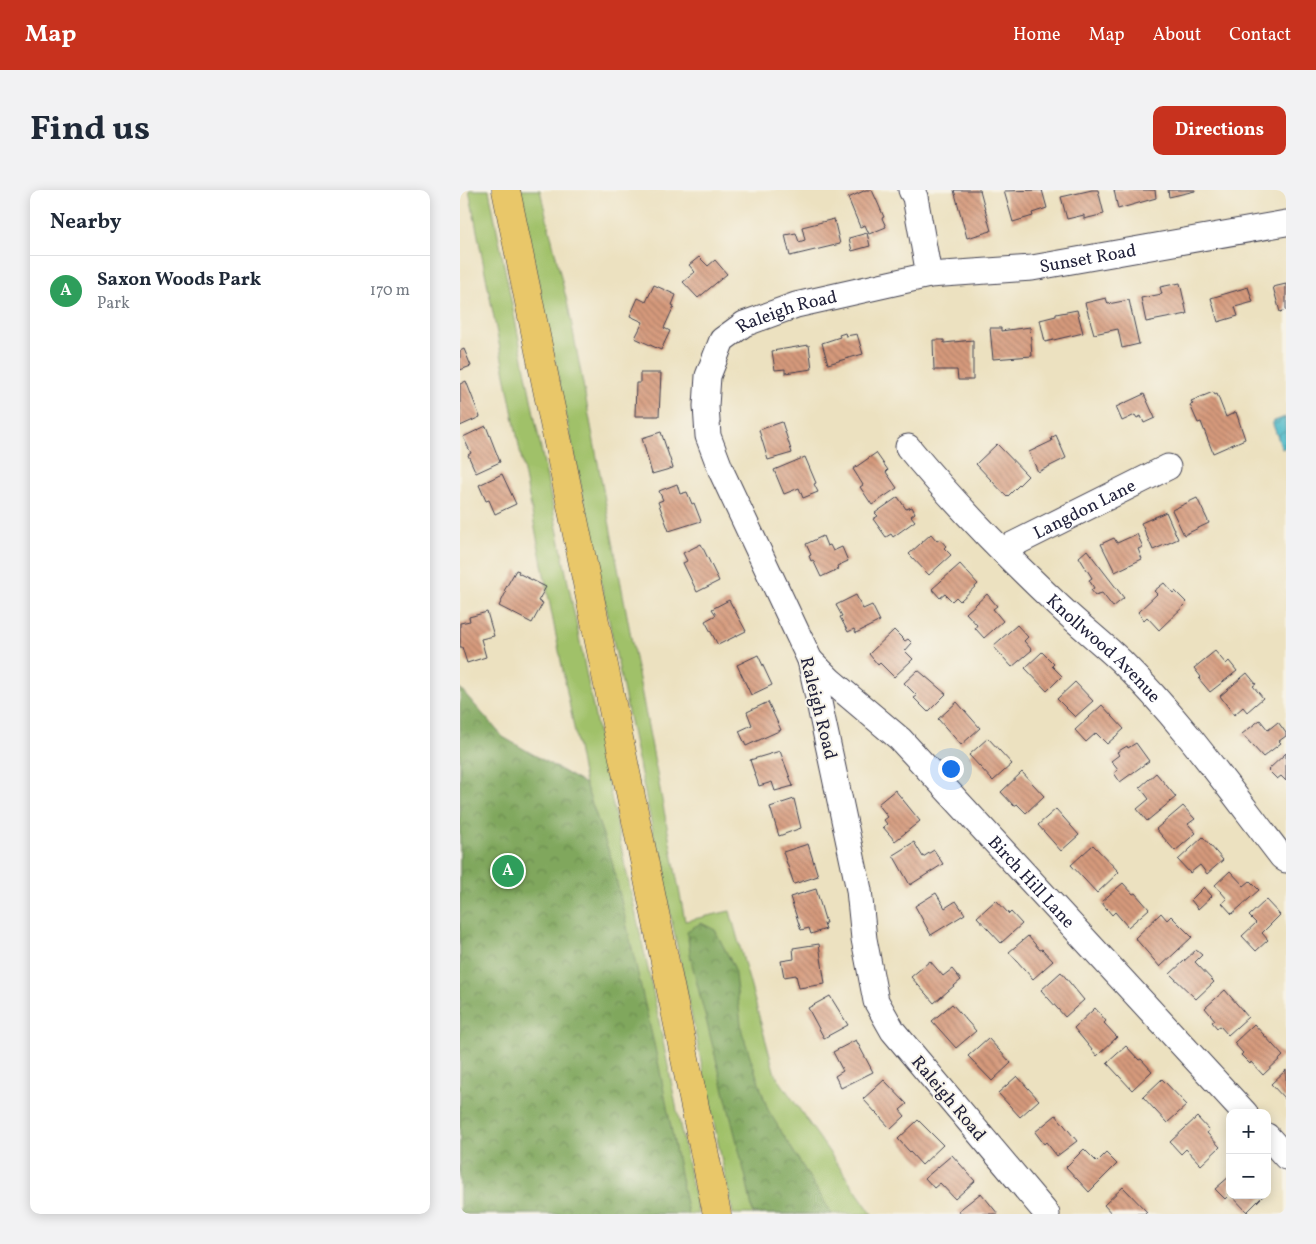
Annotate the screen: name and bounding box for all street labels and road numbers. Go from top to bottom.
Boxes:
street label: Sunset Road [1038,239,1138,280]
street label: Raleigh Road [731,285,840,340]
street label: Langdon Lane [1030,474,1140,546]
street label: Knollwood Avenue [1040,589,1166,709]
street label: Raleigh Road [793,655,842,762]
street label: Birch Hill Lane [981,831,1080,935]
street label: Raleigh Road [905,1051,991,1147]

